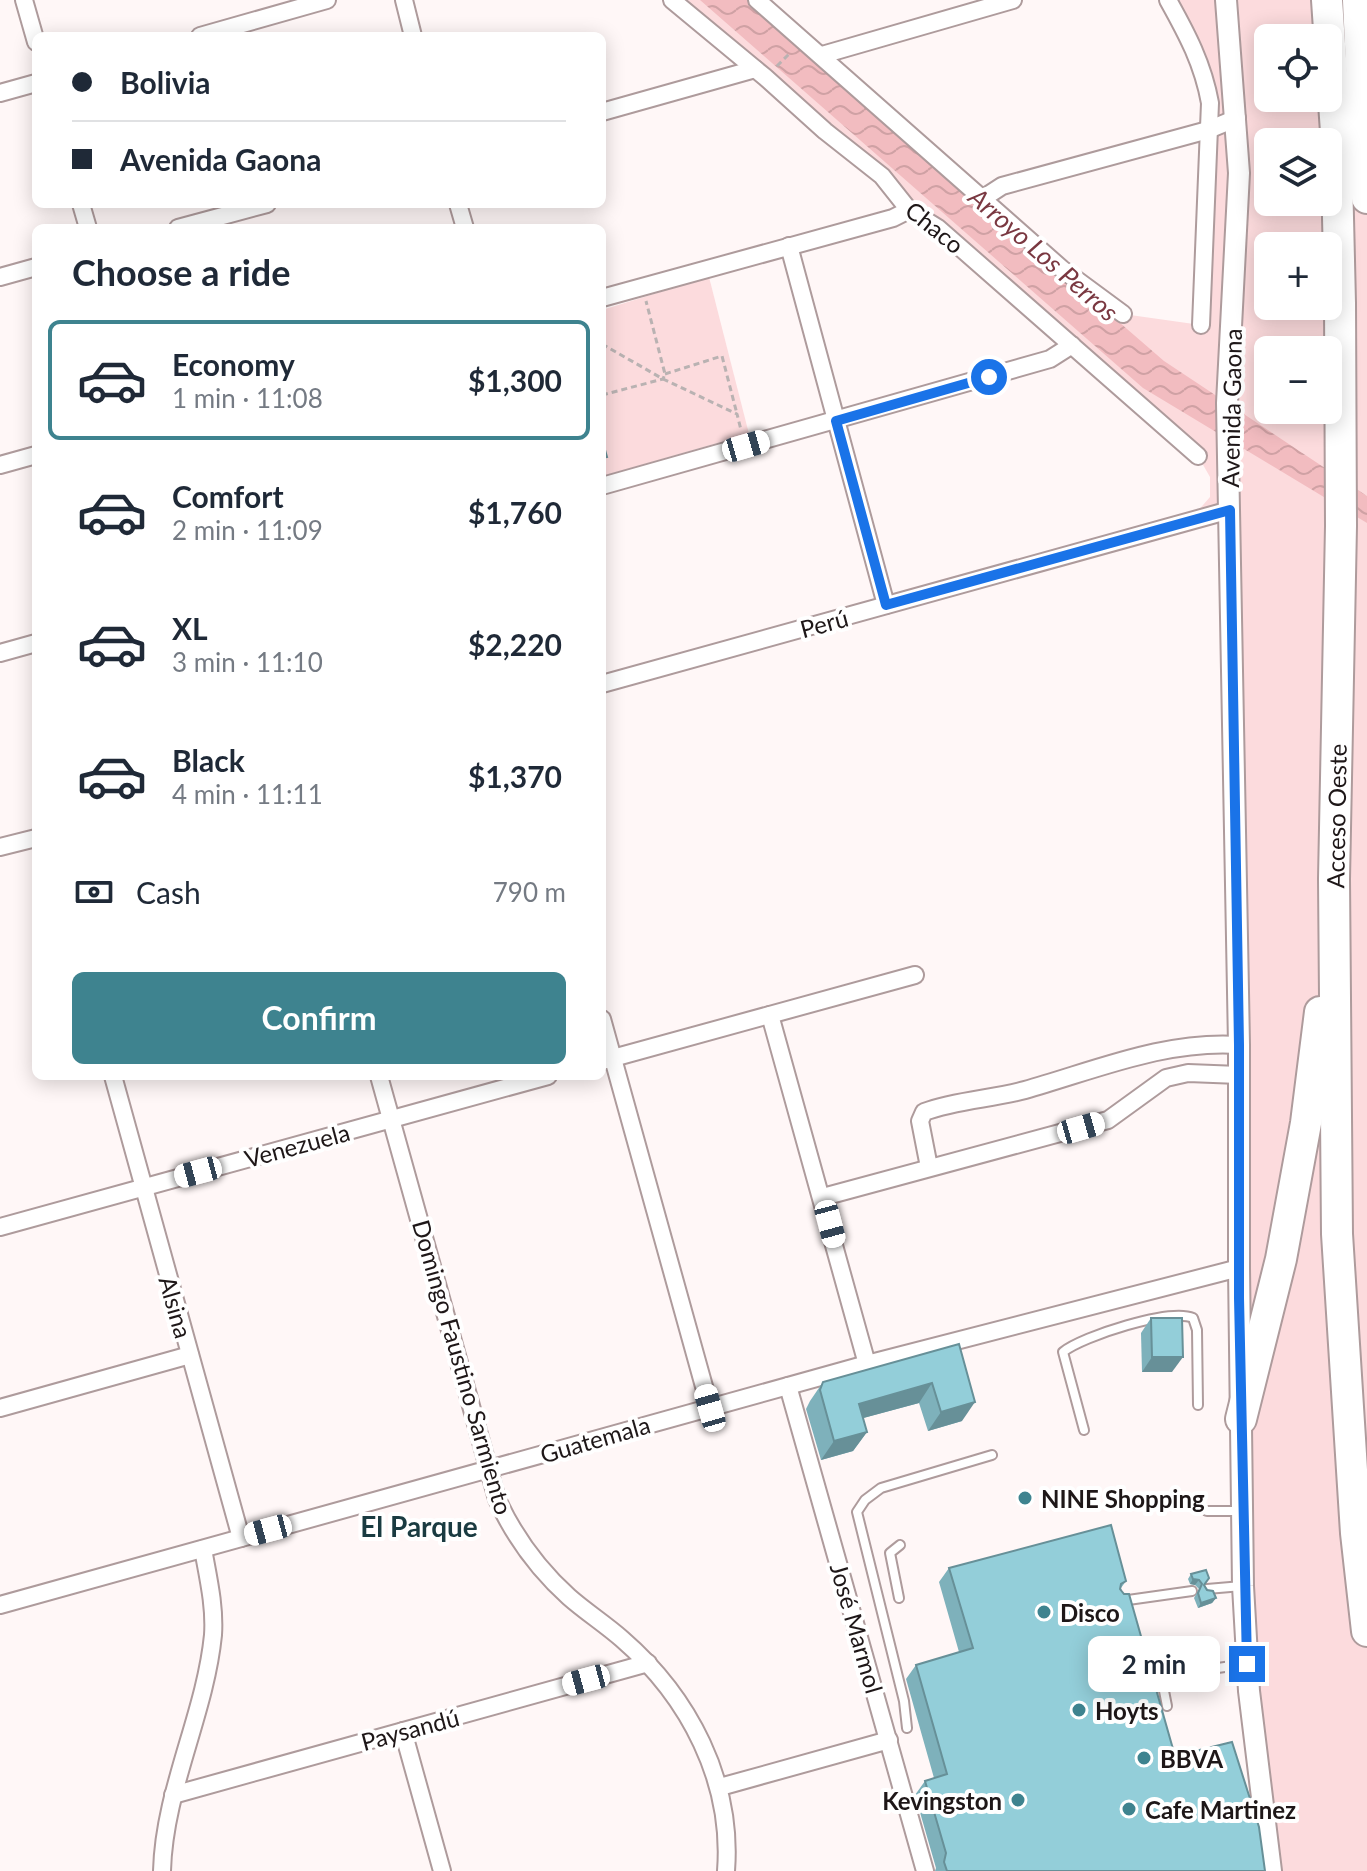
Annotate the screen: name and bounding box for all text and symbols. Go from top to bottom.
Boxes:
map controls [1254,24,1342,424]
button: locate [1254,24,1342,112]
text: Bolivia [120,64,211,100]
button: layers [1254,128,1342,216]
text: Avenida Gaona [120,141,321,177]
water label: Arroyo Los Perros [962,180,1125,328]
street label: Chaco [900,195,970,259]
button: + [1254,232,1342,320]
text: Choose a ride [72,250,291,294]
street label: Avenida Gaona [1215,328,1247,488]
button: − [1254,336,1342,424]
icon: car [76,344,148,416]
text: Economy [172,346,295,382]
route start [971,359,1007,395]
text: $1,300 [468,362,562,398]
text: 1 min · 11:08 [172,382,323,414]
car [720,428,772,464]
icon: car [76,476,148,548]
text: Comfort [172,478,284,514]
text: $1,760 [468,494,562,530]
text: 2 min · 11:09 [172,514,323,546]
street label: Perú [797,603,851,643]
icon: car [76,608,148,680]
text: XL [172,610,208,646]
text: $2,220 [468,626,562,662]
text: 3 min · 11:10 [172,646,323,678]
icon: car [76,740,148,812]
text: Black [172,742,245,778]
street label: Acceso Oeste [1320,743,1352,889]
text: $1,370 [468,758,562,794]
text: 4 min · 11:11 [172,778,323,810]
icon: cash [72,870,116,914]
text: Cash [136,874,201,910]
text: 790 m [493,876,566,908]
button: Confirm [72,972,566,1064]
car [1055,1110,1107,1146]
street label: Venezuela [241,1117,353,1173]
car [172,1154,224,1190]
car [812,1198,848,1250]
street label: Domingo Faustino Sarmiento [407,1216,519,1518]
street label: Alsina [153,1273,199,1341]
car [692,1382,728,1434]
street label: Guatemala [537,1409,653,1469]
place label: NINE Shopping [1041,1484,1205,1513]
marker: NINE Shopping [1016,1489,1034,1507]
district label: El Parque [360,1509,478,1543]
car [242,1512,294,1548]
street label: José Marmol [825,1560,889,1696]
place label: Disco [1060,1598,1120,1627]
marker: Disco [1035,1603,1053,1621]
callout: 2 min [1087,1636,1219,1692]
route end [1229,1646,1265,1682]
text: 2 min [1122,1648,1186,1680]
car [560,1662,612,1698]
place label: Hoyts [1095,1696,1159,1725]
marker: Hoyts [1070,1701,1088,1719]
street label: Paysandú [358,1702,462,1756]
place label: BBVA [1160,1744,1224,1773]
marker: BBVA [1135,1749,1153,1767]
place label: Kevingston [882,1786,1002,1815]
marker: Kevingston [1009,1791,1027,1809]
place label: Cafe Martinez [1145,1795,1296,1824]
marker: Cafe Martinez [1120,1800,1138,1818]

